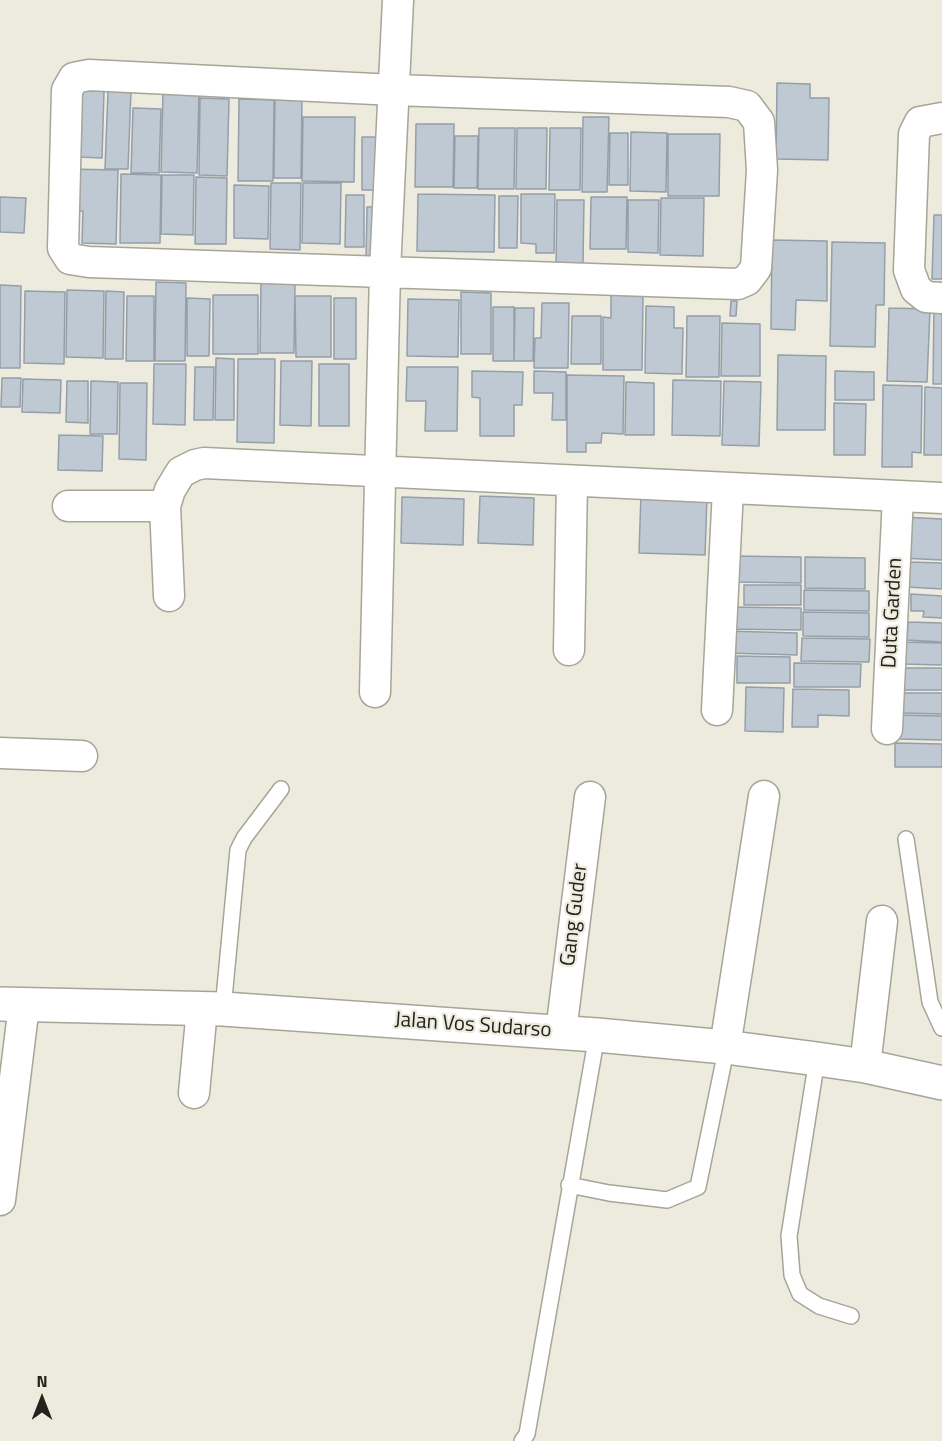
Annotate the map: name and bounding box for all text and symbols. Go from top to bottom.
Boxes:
street label: Duta Garden [878,557,908,669]
street label: Gang Guder [556,862,594,968]
street label: Jalan Vos Sudarso [394,1008,552,1044]
north arrow [12,1369,72,1429]
text: N [36,1369,48,1393]

